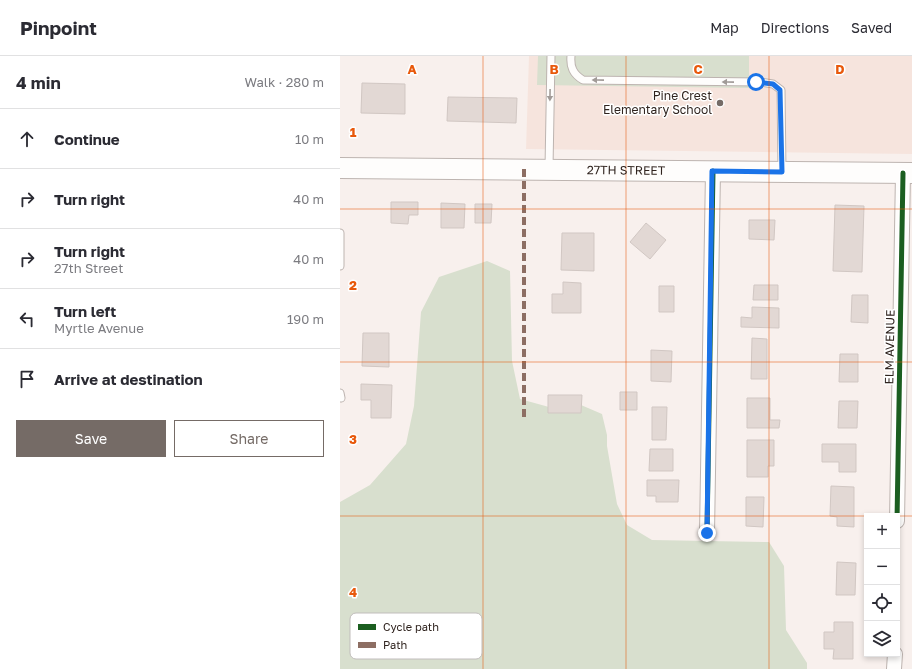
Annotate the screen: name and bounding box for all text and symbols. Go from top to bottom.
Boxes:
text: Pinpoint [20,16,97,39]
text: Map [710,19,739,36]
text: Directions [761,19,829,36]
text: Saved [851,19,892,36]
text: A [407,61,417,77]
text: B [549,61,559,77]
text: C [693,61,703,77]
text: D [835,61,845,77]
text: 4 min [16,72,61,93]
route start [747,73,765,91]
text: Walk · 280 m [245,74,324,90]
one-way arrow [592,77,604,84]
one-way arrow [721,79,734,85]
place label: Pine Crest Elementary School [603,88,712,117]
one-way arrow [547,89,553,102]
marker: Pine Crest Elementary School [715,98,725,108]
text: 1 [350,124,357,140]
icon: ahead [16,128,38,150]
text: Continue [54,130,120,148]
text: 10 m [295,131,324,147]
street label: 27TH STREET [587,162,666,178]
icon: right [16,188,38,210]
text: Turn right [54,190,125,208]
text: 40 m [293,191,324,207]
text: Turn right [54,242,125,260]
icon: right [16,248,38,270]
text: 40 m [293,251,324,267]
text: 27th Street [54,260,123,276]
text: 2 [349,277,357,293]
text: Turn left [54,302,116,320]
icon: left [16,308,38,330]
street label: ELM AVENUE [881,309,898,385]
text: 190 m [287,311,324,327]
text: Myrtle Avenue [54,320,144,336]
icon: arrive [16,368,38,390]
text: Arrive at destination [54,370,203,388]
button: Save [16,420,166,457]
button: Share [174,420,324,457]
text: 3 [349,431,357,447]
map controls [864,513,900,657]
button: + [864,513,900,549]
route end [698,524,716,542]
button: − [864,549,900,585]
text: 4 [349,584,357,600]
button: locate [864,585,900,621]
legend [350,613,482,659]
text: Cycle path [383,620,439,633]
button: layers [864,621,900,657]
text: Path [383,638,407,651]

